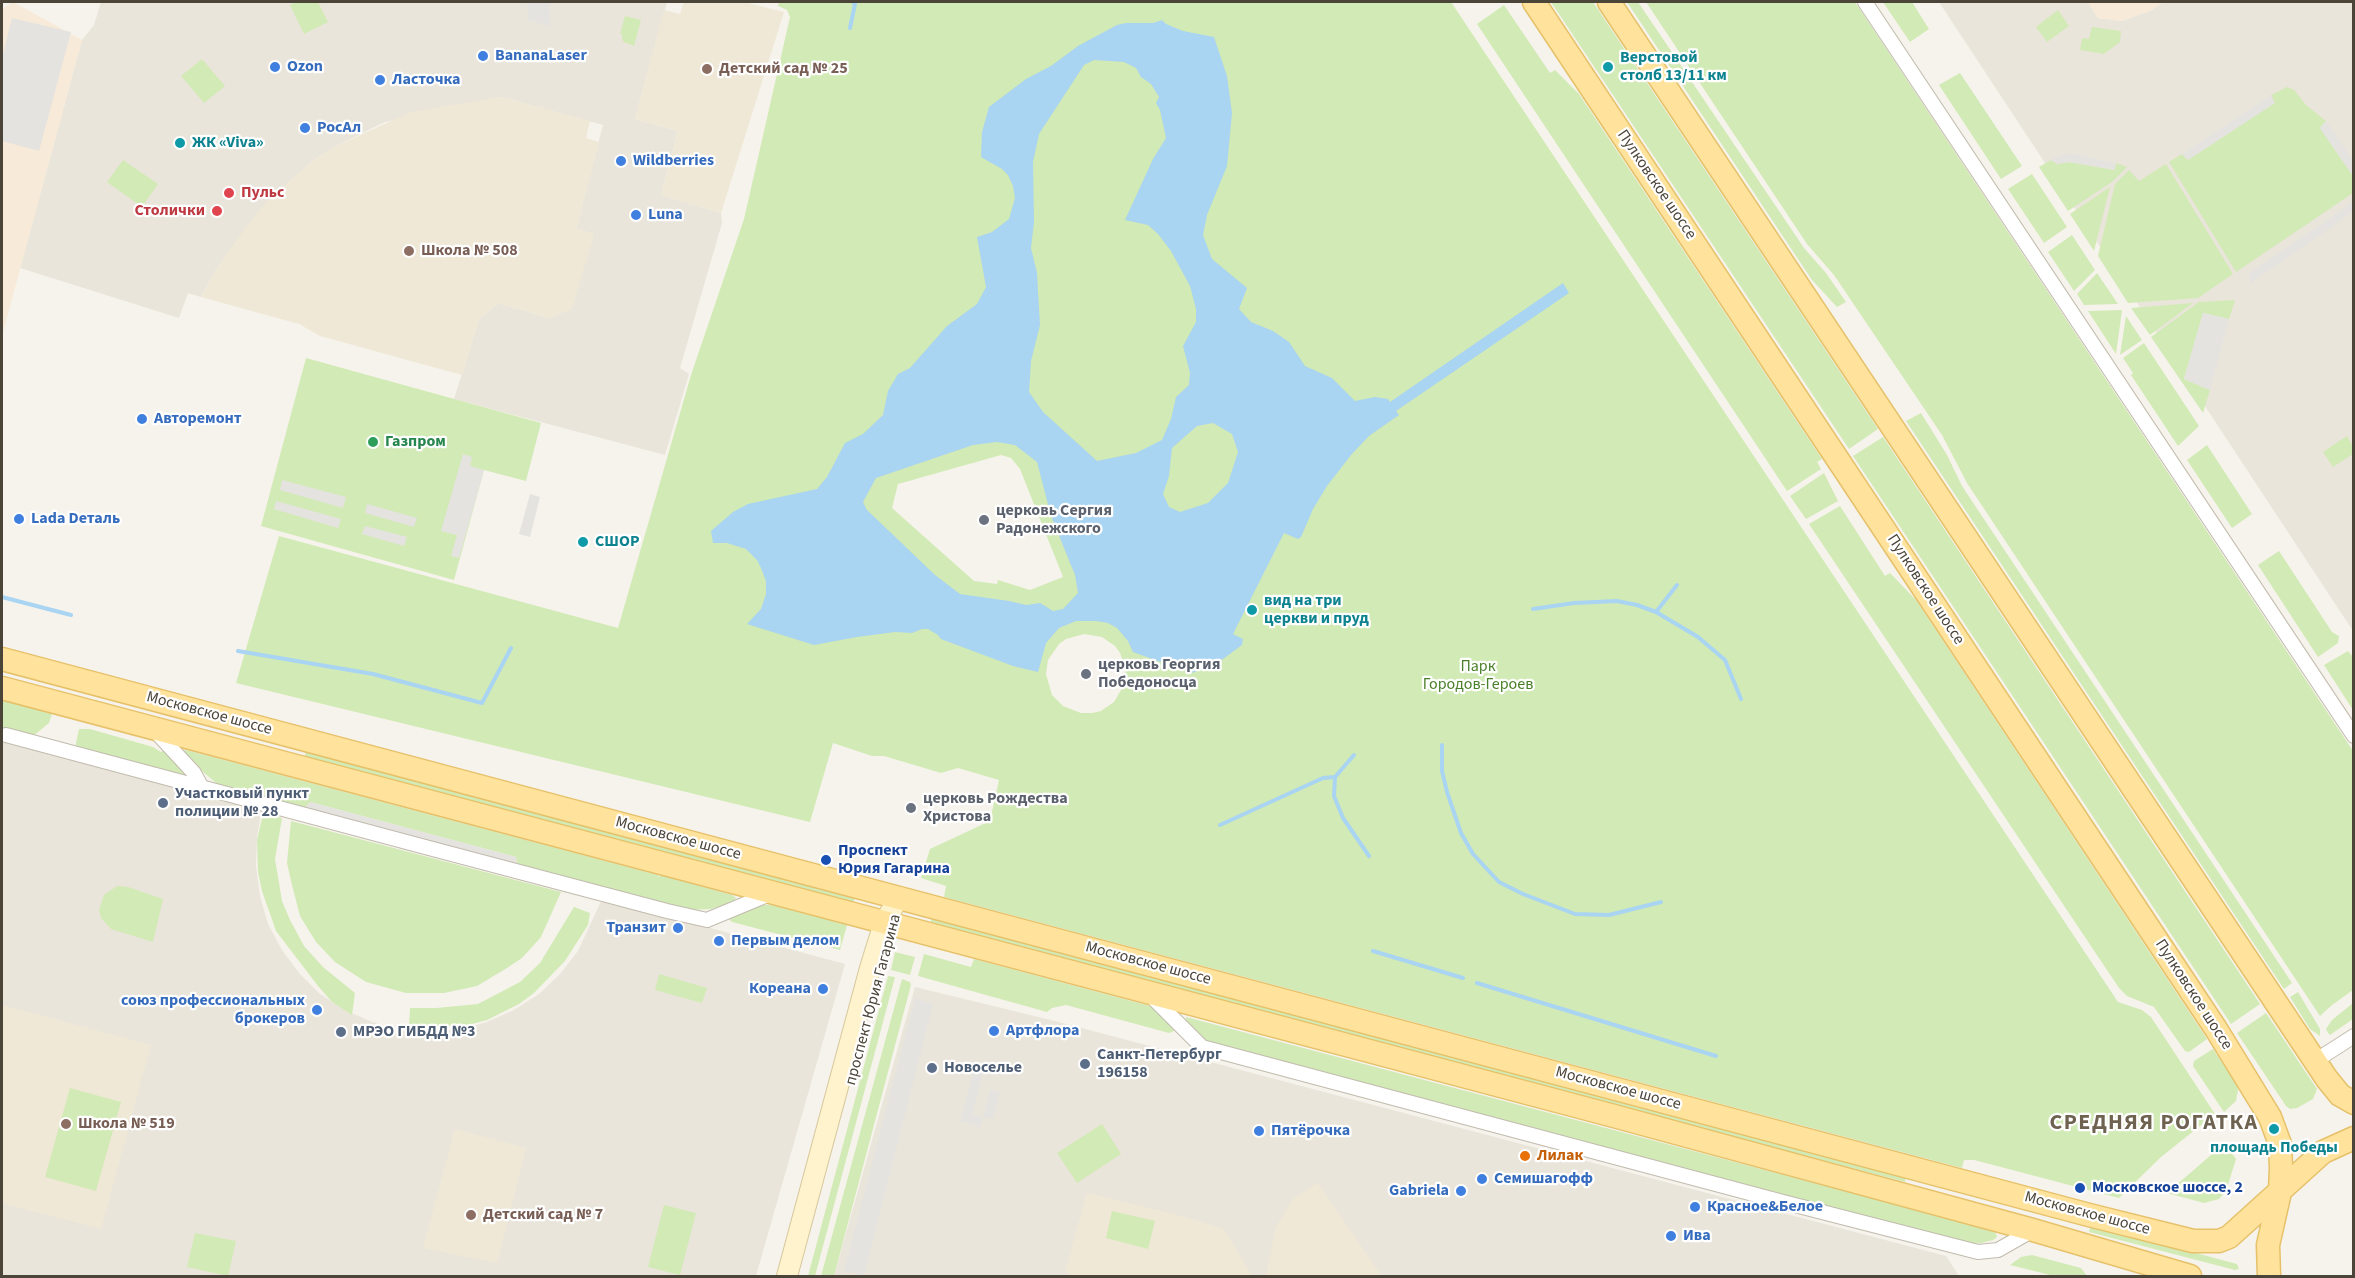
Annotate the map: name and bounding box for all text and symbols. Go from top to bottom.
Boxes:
place label: BananaLaser [495,46,587,66]
place label: Верстовой столб 13/11 км [1620,48,1727,86]
marker: BananaLaser [476,49,490,63]
place label: Ozon [287,57,323,77]
place label: Детский сад № 25 [719,59,848,79]
marker: Ozon [268,60,282,74]
marker: Верстовой столб 13/11 км [1601,60,1615,74]
marker: Детский сад № 25 [700,62,714,76]
place label: Ласточка [392,70,461,90]
marker: Ласточка [373,73,387,87]
place label: РосАл [317,118,361,138]
marker: РосАл [298,121,312,135]
street label: Пулковское шоссе [1612,127,1700,243]
place label: ЖК «Viva» [192,133,264,153]
marker: ЖК «Viva» [173,136,187,150]
place label: Wildberries [633,151,714,171]
marker: Wildberries [614,154,628,168]
place label: Пульс [241,183,285,203]
marker: Пульс [222,186,236,200]
place label: Столички [134,201,205,221]
marker: Столички [210,204,224,218]
place label: Luna [648,205,683,225]
marker: Luna [629,208,643,222]
place label: Школа № 508 [421,241,518,261]
marker: Школа № 508 [402,244,416,258]
place label: Авторемонт [154,409,242,429]
marker: Авторемонт [135,412,149,426]
place label: Газпром [385,432,446,452]
marker: Газпром [366,435,380,449]
place label: церковь Сергия Радонежского [996,501,1112,539]
place label: Lada Dеталь [31,509,120,529]
marker: Lada Dеталь [12,512,26,526]
marker: церковь Сергия Радонежского [977,513,991,527]
street label: Пулковское шоссе [1882,531,1968,649]
place label: СШОР [595,532,639,552]
marker: СШОР [576,535,590,549]
place label: вид на три церкви и пруд [1264,591,1369,629]
marker: вид на три церкви и пруд [1245,603,1259,617]
place label: церковь Георгия Победоносца [1098,655,1220,693]
park label: Парк Городов-Героев [1423,657,1533,695]
marker: церковь Георгия Победоносца [1079,667,1093,681]
street label: Московское шоссе [144,688,274,740]
place label: Участковый пункт полиции № 28 [175,784,309,822]
place label: церковь Рождества Христова [923,789,1068,827]
marker: Участковый пункт полиции № 28 [156,796,170,810]
marker: церковь Рождества Христова [904,801,918,815]
street label: Московское шоссе [613,813,743,865]
place label: Проспект Юрия Гагарина [838,841,950,879]
marker: Проспект Юрия Гагарина [819,853,833,867]
street label: проспект Юрия Гагарина [842,912,906,1088]
place label: Транзит [606,918,666,938]
marker: Транзит [671,921,685,935]
place label: Первым делом [731,931,839,951]
marker: Первым делом [712,934,726,948]
street label: Пулковское шоссе [2150,936,2236,1054]
street label: Московское шоссе [1083,938,1213,990]
place label: Кореана [749,979,811,999]
marker: Кореана [816,982,830,996]
place label: союз профессиональных брокеров [121,991,305,1029]
marker: союз профессиональных брокеров [310,1003,324,1017]
place label: Артфлора [1006,1021,1079,1041]
place label: МРЭО ГИБДД №3 [353,1022,475,1042]
marker: Артфлора [987,1024,1001,1038]
marker: МРЭО ГИБДД №3 [334,1025,348,1039]
place label: Санкт-Петербург 196158 [1097,1045,1222,1083]
marker: Санкт-Петербург 196158 [1078,1057,1092,1071]
place label: Новоселье [944,1058,1022,1078]
marker: Новоселье [925,1061,939,1075]
street label: Московское шоссе [1553,1063,1683,1115]
district label: СРЕДНЯЯ РОГАТКА [2049,1111,2259,1137]
place label: Школа № 519 [78,1114,175,1134]
marker: Школа № 519 [59,1117,73,1131]
place label: Пятёрочка [1271,1121,1350,1141]
marker: площадь Победы [2267,1122,2281,1136]
marker: Пятёрочка [1252,1124,1266,1138]
place label: площадь Победы [2210,1138,2338,1158]
place label: Лилак [1537,1146,1583,1166]
marker: Лилак [1518,1149,1532,1163]
place label: Семишагофф [1494,1169,1593,1189]
marker: Семишагофф [1475,1172,1489,1186]
place label: Московское шоссе, 2 [2092,1178,2243,1198]
place label: Gabriela [1389,1181,1449,1201]
marker: Московское шоссе, 2 [2073,1181,2087,1195]
marker: Gabriela [1454,1184,1468,1198]
street label: Московское шоссе [2022,1188,2152,1240]
place label: Красное&Белое [1707,1197,1823,1217]
marker: Красное&Белое [1688,1200,1702,1214]
place label: Детский сад № 7 [483,1205,603,1225]
marker: Детский сад № 7 [464,1208,478,1222]
place label: Ива [1683,1226,1711,1246]
marker: Ива [1664,1229,1678,1243]

